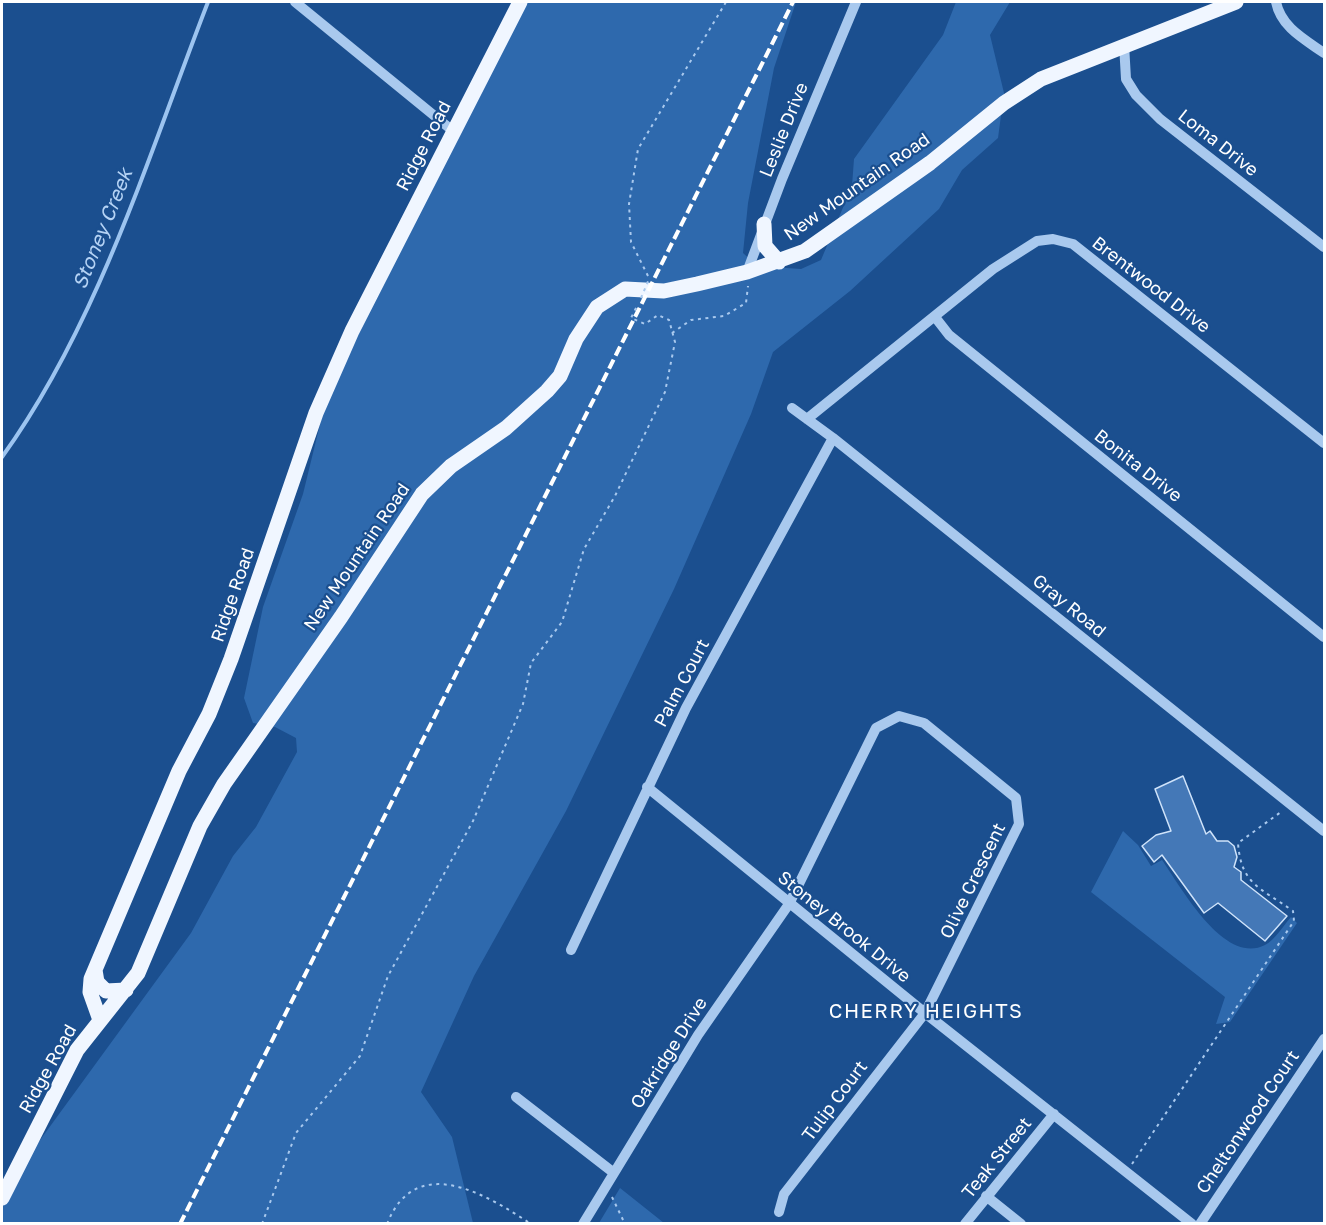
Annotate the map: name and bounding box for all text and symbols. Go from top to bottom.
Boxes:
street label: Leslie Drive [755,80,813,180]
street label: Ridge Road [392,97,456,195]
street label: Loma Drive [1173,105,1263,181]
street label: New Mountain Road [780,129,934,245]
water label: Stoney Creek [68,165,138,293]
street label: Brentwood Drive [1088,232,1214,338]
street label: Bonita Drive [1090,425,1186,507]
street label: New Mountain Road [300,479,414,635]
street label: Ridge Road [207,545,259,645]
street label: Gray Road [1028,570,1110,642]
street label: Palm Court [650,635,714,731]
street label: Olive Crescent [936,820,1010,942]
street label: Stoney Brook Drive [773,867,915,987]
street label: Oakridge Drive [626,993,712,1113]
district label: CHERRY HEIGHTS [829,1000,1023,1024]
street label: Ridge Road [15,1021,81,1117]
street label: Cheltonwood Court [1192,1046,1304,1198]
street label: Tulip Court [798,1057,872,1145]
street label: Teak Street [958,1113,1036,1203]

